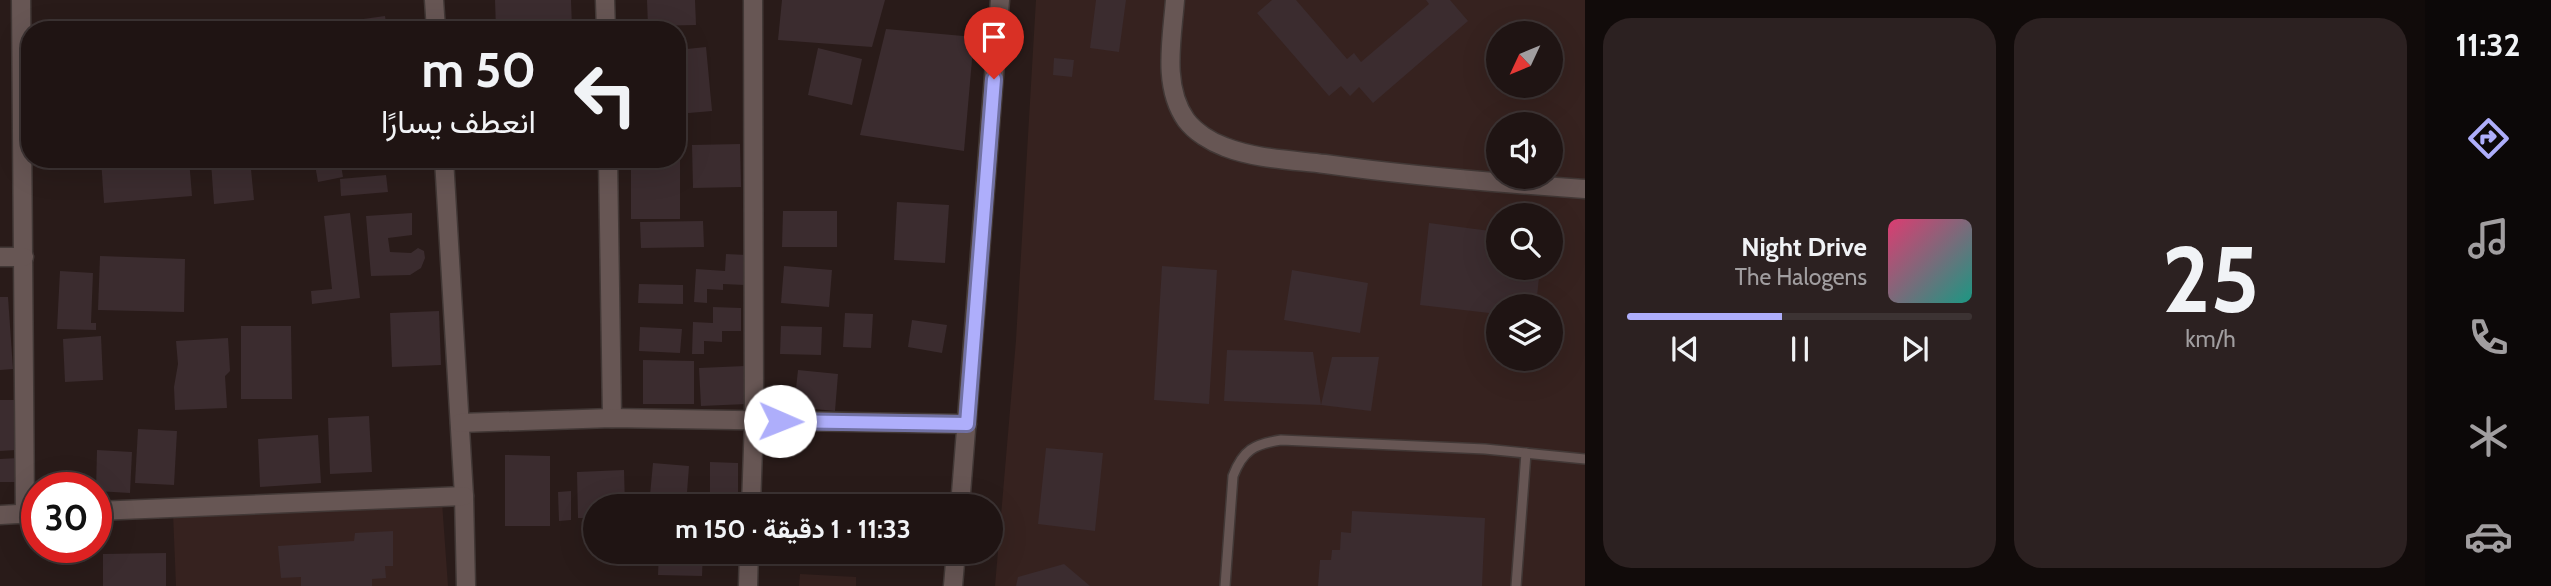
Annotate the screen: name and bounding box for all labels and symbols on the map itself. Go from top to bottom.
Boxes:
pin [964,7,1024,79]
north arrow [1486,21,1563,98]
position arrow [743,384,817,458]
speed limit sign: 30 [21,472,112,563]

